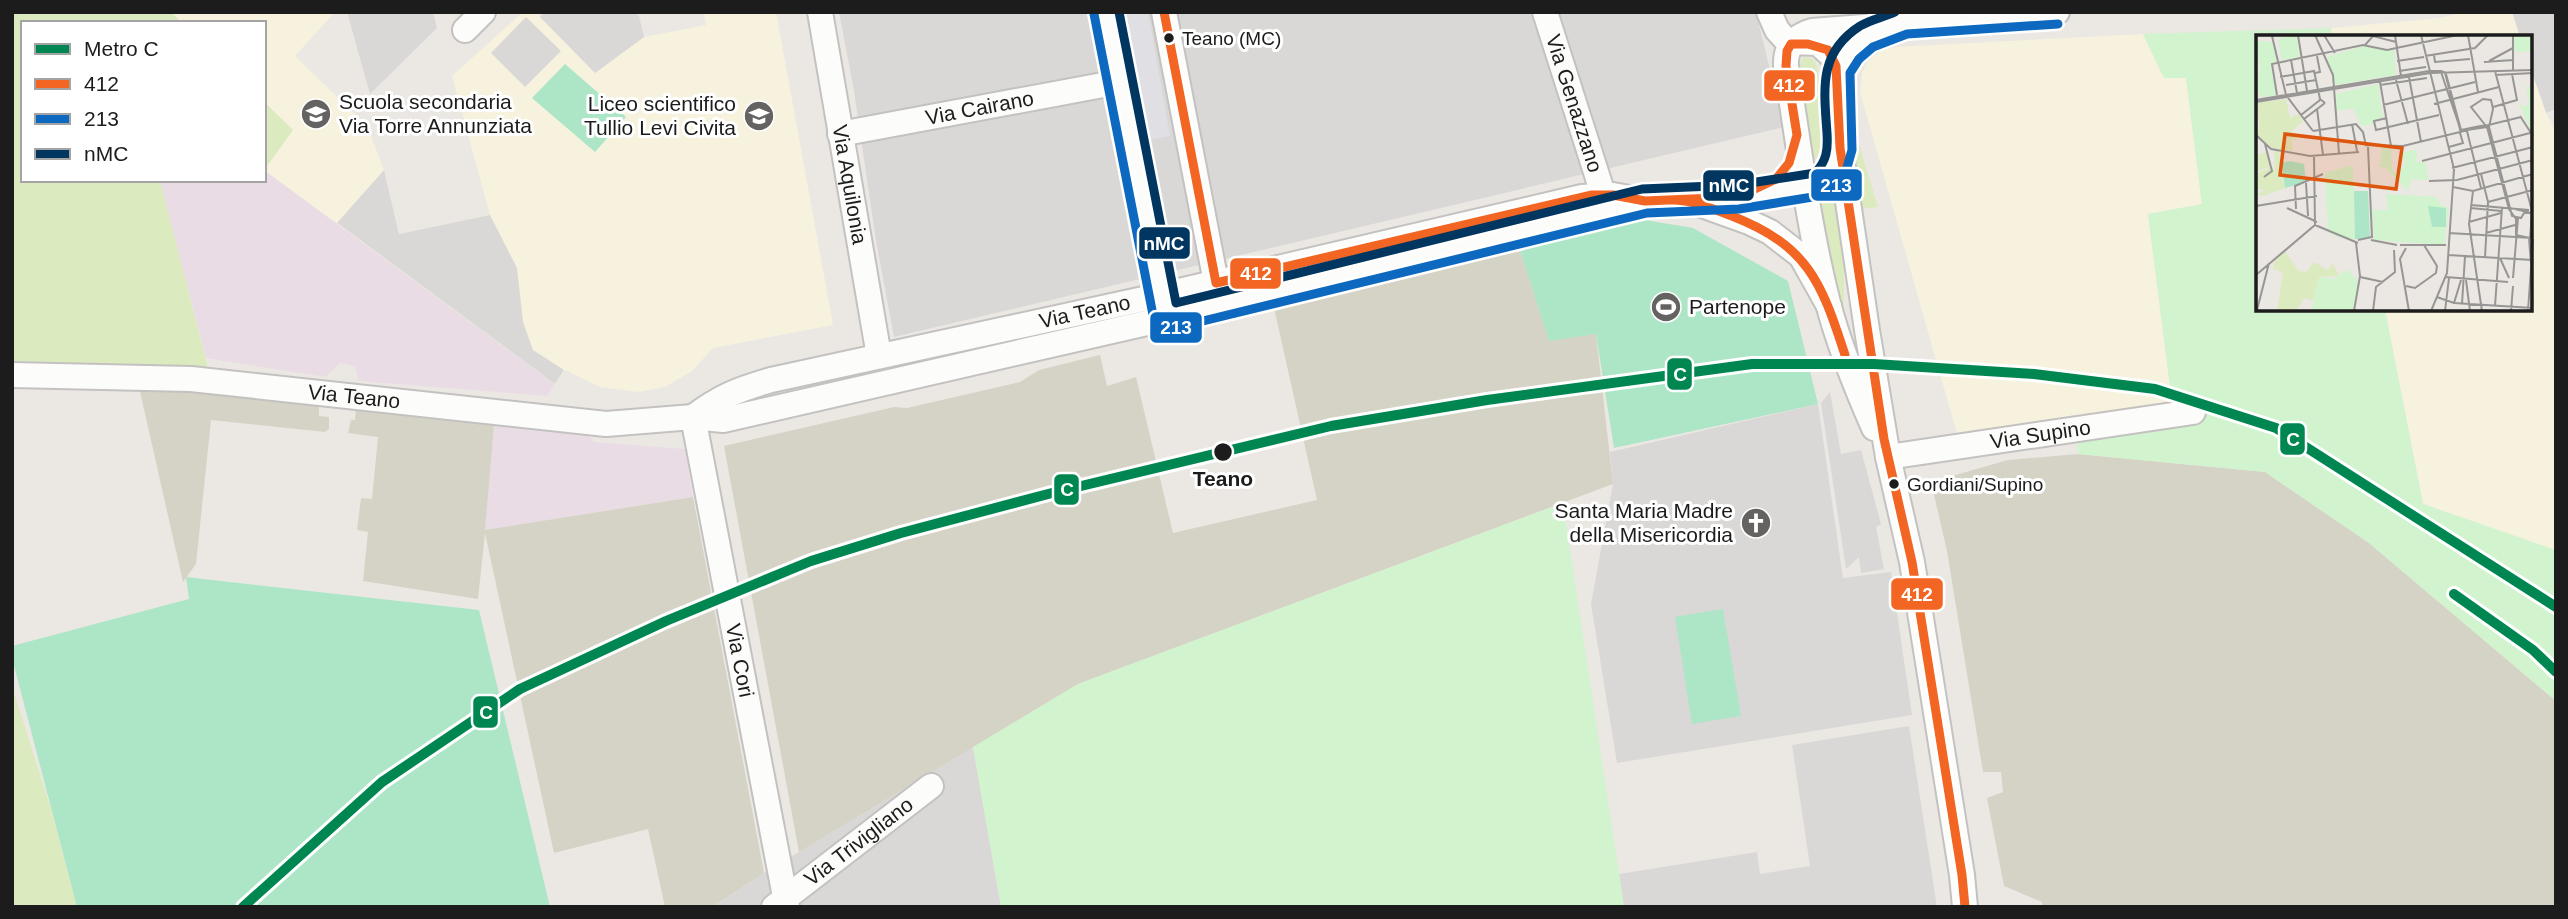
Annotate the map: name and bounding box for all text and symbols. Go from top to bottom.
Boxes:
legend [21,21,266,182]
place label: Teano (MC) [1182,28,1281,49]
marker: Teano (MC) [1162,31,1176,45]
street label: Via Genazzano [1542,32,1607,175]
inset map [2256,35,2533,312]
text: Metro C [84,37,159,60]
line badge: 412 [1763,69,1816,102]
text: 412 [84,72,119,95]
text: 412 [1773,75,1805,96]
street label: Via Cairano [924,86,1035,129]
place label: Scuola secondaria Via Torre Annunziata [339,90,532,137]
place label: Liceo scientifico Tullio Levi Civita [584,92,736,139]
school or university icon: Scuola secondaria Via Torre Annunziata [299,97,333,131]
school or university icon: Liceo scientifico Tullio Levi Civita [742,99,776,133]
text: 213 [84,107,119,130]
street label: Via Aquilonia [829,123,872,246]
text: nMC [84,142,128,165]
line badge: 213 [1810,168,1863,202]
line badge: nMC [1702,169,1755,202]
text: nMC [1708,175,1750,196]
text: 213 [1820,175,1852,196]
line badge: nMC [1138,226,1191,260]
text: nMC [1143,233,1185,254]
line badge: 412 [1229,257,1282,290]
text: 412 [1240,263,1272,284]
street label: Via Teano [1037,290,1132,332]
sports icon: Partenope [1649,290,1683,324]
place label: Partenope [1689,295,1786,318]
line badge: 213 [1149,311,1203,344]
text: 213 [1160,317,1192,338]
line badge: C [1666,357,1693,391]
text: C [1673,364,1687,385]
street label: Via Teano [307,380,401,413]
street label: Via Supino [1989,415,2092,453]
line badge: C [2279,422,2306,456]
text: C [2286,429,2300,450]
marker: Teano [1212,441,1234,463]
place label: Teano [1193,467,1253,490]
line badge: C [1053,473,1080,506]
place label: Gordiani/Supino [1907,474,2043,495]
marker: Gordiani/Supino [1887,477,1901,491]
text: C [1060,479,1074,500]
place label: Santa Maria Madre della Misericordia [1554,499,1733,546]
church icon: Santa Maria Madre della Misericordia [1739,506,1773,540]
line badge: 412 [1890,577,1944,611]
text: 412 [1901,584,1933,605]
street label: Via Cori [722,622,759,699]
line badge: C [472,695,499,729]
text: C [479,702,493,723]
street label: Via Trivigliano [800,792,917,890]

